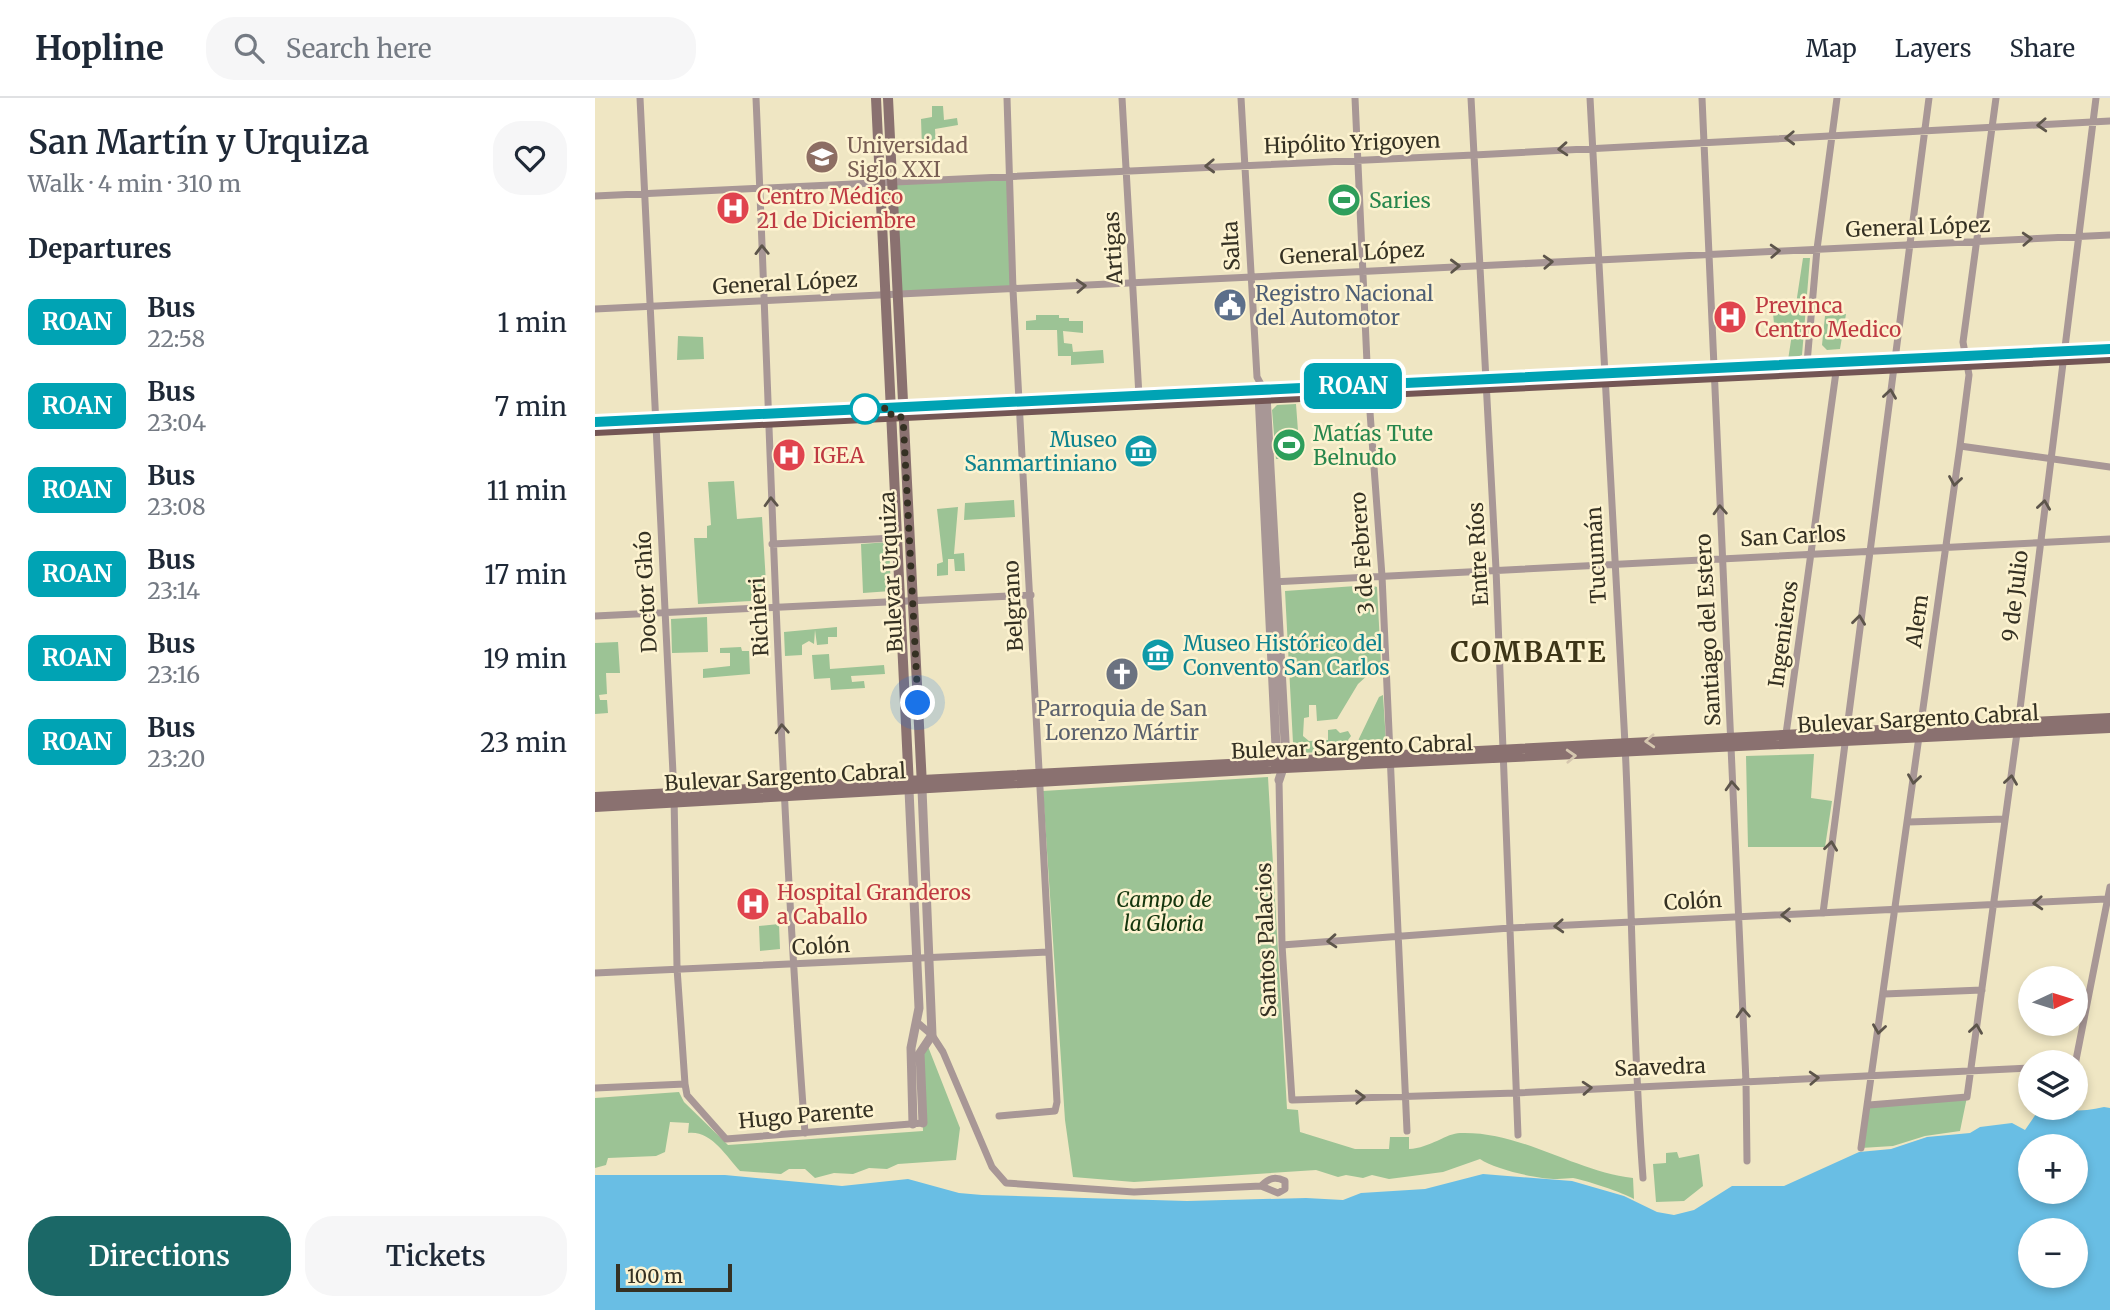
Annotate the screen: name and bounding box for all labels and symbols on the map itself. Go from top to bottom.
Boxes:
one-way arrow [2036,117,2047,132]
street label: Hipólito Yrigoyen [1263,126,1441,160]
one-way arrow [1784,131,1795,146]
place label: Universidad Siglo XXI [847,132,968,183]
school or university icon: Universidad Siglo XXI [803,138,841,176]
one-way arrow [1557,141,1568,156]
one-way arrow [1204,159,1215,174]
sports icon: Saries [1325,181,1363,219]
place label: Centro Médico 21 de Diciembre [757,183,916,234]
place label: Saries [1369,187,1431,214]
hospital icon: Centro Médico 21 de Diciembre [714,189,752,227]
street label: Artigas [1098,211,1128,286]
street label: General López [1845,211,1991,243]
street label: Salta [1216,220,1246,272]
one-way arrow [2021,232,2032,247]
street label: General López [1279,236,1425,270]
one-way arrow [1770,243,1781,258]
one-way arrow [754,245,769,256]
one-way arrow [1543,254,1554,269]
one-way arrow [1450,258,1461,273]
street label: General López [712,266,858,300]
one-way arrow [1076,279,1087,294]
place label: Registro Nacional del Automotor [1255,280,1434,331]
public building icon: Registro Nacional del Automotor [1211,286,1249,324]
place label: Previnca Centro Medico [1755,292,1901,343]
hospital icon: Previnca Centro Medico [1711,298,1749,336]
line badge: ROAN [1304,363,1402,409]
one-way arrow [1882,389,1897,400]
unlabelled marker [850,394,880,424]
place label: Matías Tute Belnudo [1313,420,1433,471]
place label: Museo Sanmartiniano [964,426,1117,477]
sports icon: Matías Tute Belnudo [1270,426,1308,464]
museum icon: Museo Sanmartiniano [1122,432,1160,470]
hospital icon: IGEA [770,436,808,474]
place label: IGEA [813,442,864,469]
one-way arrow [1947,475,1962,487]
street label: Bulevar Urquiza [873,491,909,653]
street label: 3 de Febrero [1344,491,1380,615]
one-way arrow [763,497,778,508]
one-way arrow [2036,499,2051,511]
street label: Entre Ríos [1462,501,1494,607]
one-way arrow [1712,504,1727,515]
street label: Tucumán [1580,506,1612,604]
street label: San Carlos [1739,520,1847,552]
street label: Doctor Ghío [629,530,663,654]
street label: Santiago del Estero [1689,533,1727,727]
street label: 9 de Julio [1996,549,2034,643]
street label: Belgrano [997,560,1029,652]
street label: Richieri [743,576,775,657]
street label: Ingenieros [1762,579,1804,689]
street label: Alem [1900,593,1934,650]
one-way arrow [1851,614,1866,626]
place label: Museo Histórico del Convento San Carlos [1183,630,1389,681]
district label: COMBATE [1451,634,1607,670]
museum icon: Museo Histórico del Convento San Carlos [1139,636,1177,674]
church icon: Parroquia de San Lorenzo Mártir [1103,655,1141,693]
your location [900,685,935,720]
place label: Parroquia de San Lorenzo Mártir [1037,695,1208,746]
street label: Bulevar Sargento Cabral [1796,699,2040,739]
one-way arrow [775,724,790,735]
street label: Bulevar Sargento Cabral [1231,729,1474,765]
one-way arrow [1645,733,1656,748]
one-way arrow [1566,749,1577,764]
street label: Bulevar Sargento Cabral [663,757,907,797]
one-way arrow [1906,773,1921,785]
one-way arrow [2003,774,2018,786]
one-way arrow [1725,780,1740,791]
one-way arrow [1823,840,1838,851]
street label: Santos Palacios [1250,862,1282,1018]
place label: Hospital Granderos a Caballo [777,879,971,930]
hospital icon: Hospital Granderos a Caballo [734,885,772,923]
park label: Campo de la Gloria [1116,886,1212,937]
street label: Colón [1663,886,1723,916]
one-way arrow [2032,895,2043,910]
one-way arrow [1780,907,1791,922]
one-way arrow [1553,918,1564,933]
street label: Colón [791,931,851,961]
one-way arrow [1326,933,1337,948]
north arrow [2018,966,2088,1036]
one-way arrow [1735,1008,1750,1019]
one-way arrow [1872,1023,1887,1035]
one-way arrow [1969,1024,1984,1035]
street label: Saavedra [1614,1052,1706,1082]
one-way arrow [1809,1071,1820,1086]
one-way arrow [1582,1081,1593,1096]
one-way arrow [1355,1090,1366,1105]
street label: Hugo Parente [737,1096,875,1134]
scale bar [616,1261,731,1293]

